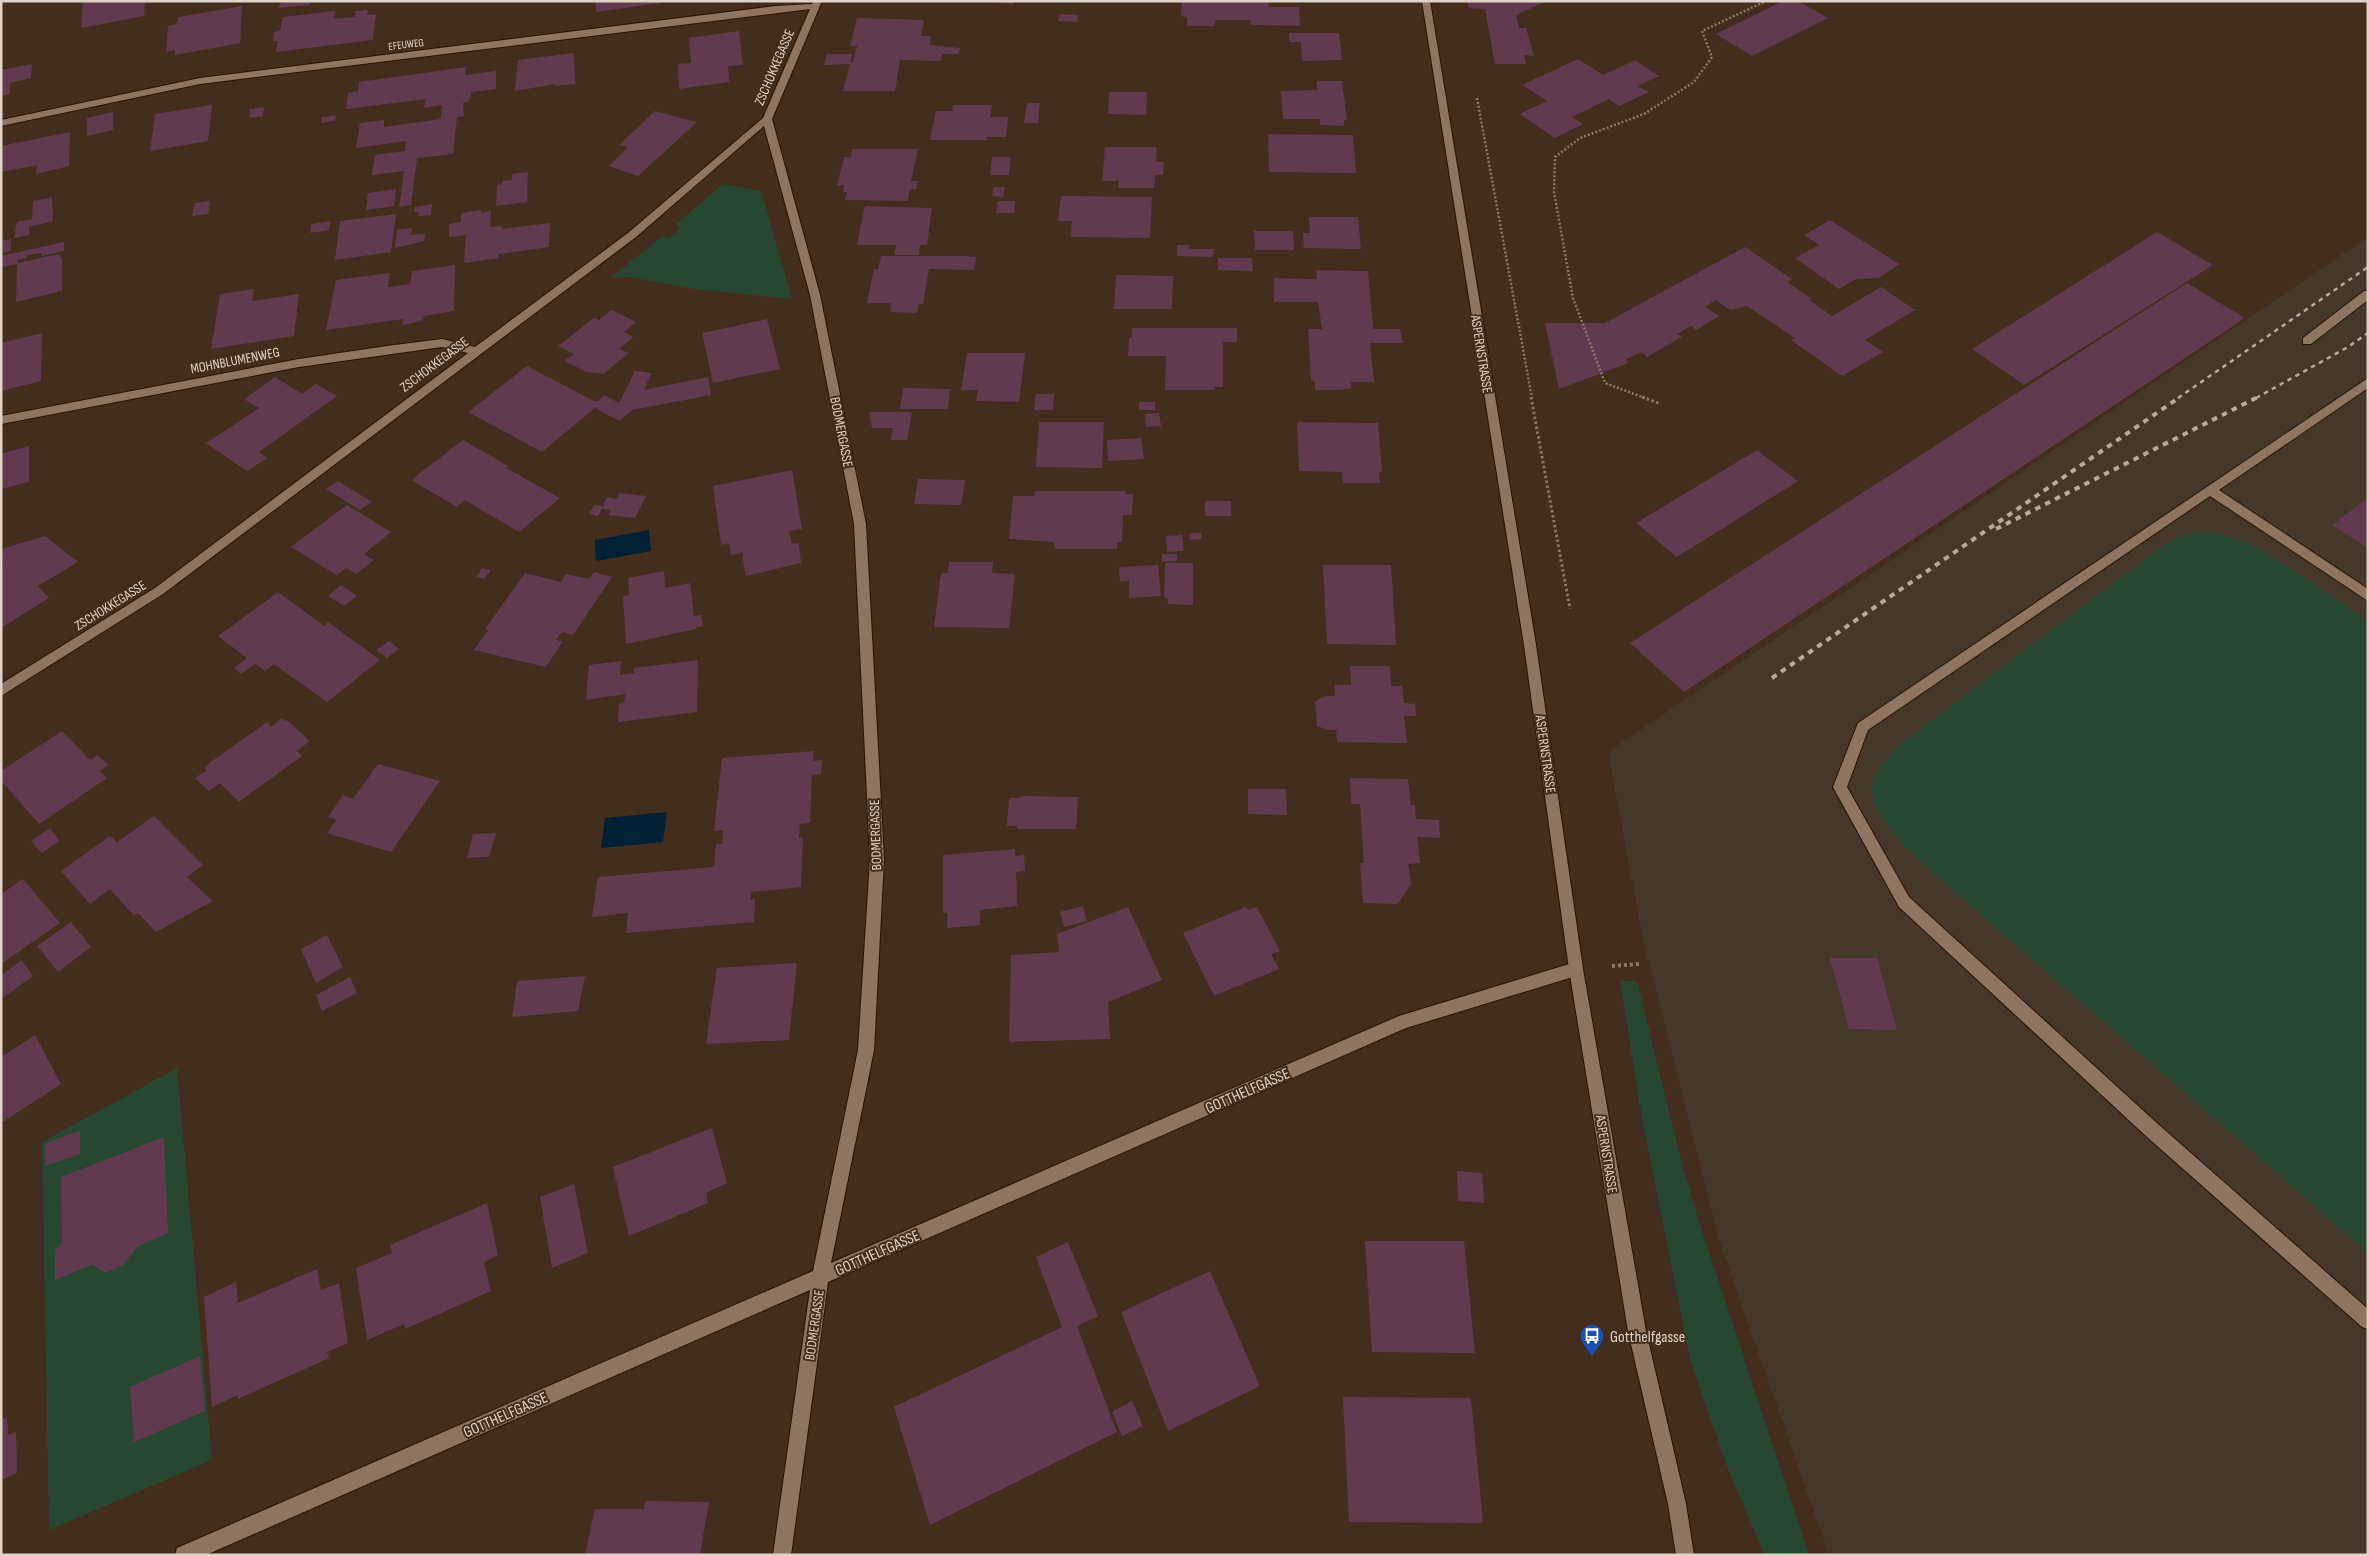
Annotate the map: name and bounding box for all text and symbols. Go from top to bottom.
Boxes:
street label: ZSCHOKKEGASSE [751,26,798,108]
street label: EFEUWEG [387,36,425,53]
street label: ASPERNSTRASSE [1467,313,1496,395]
street label: ZSCHOKKEGASSE [397,333,472,396]
street label: MOHNBLUMENWEG [189,344,281,377]
street label: BODMERGASSE [826,396,857,469]
street label: ZSCHOKKEGASSE [71,577,149,634]
street label: ASPERNSTRASSE [1531,713,1559,794]
street label: BODMERGASSE [866,799,885,871]
street label: GOTTHELFGASSE [1202,1064,1293,1118]
street label: ASPERNSTRASSE [1592,1113,1621,1195]
street label: GOTTHELFGASSE [832,1226,923,1280]
street label: BODMERGASSE [801,1288,828,1361]
bus stop icon: Gotthelfgasse [1579,1323,1605,1357]
place label: Gotthelfgasse [1610,1328,1685,1347]
street label: GOTTHELFGASSE [460,1388,551,1442]

